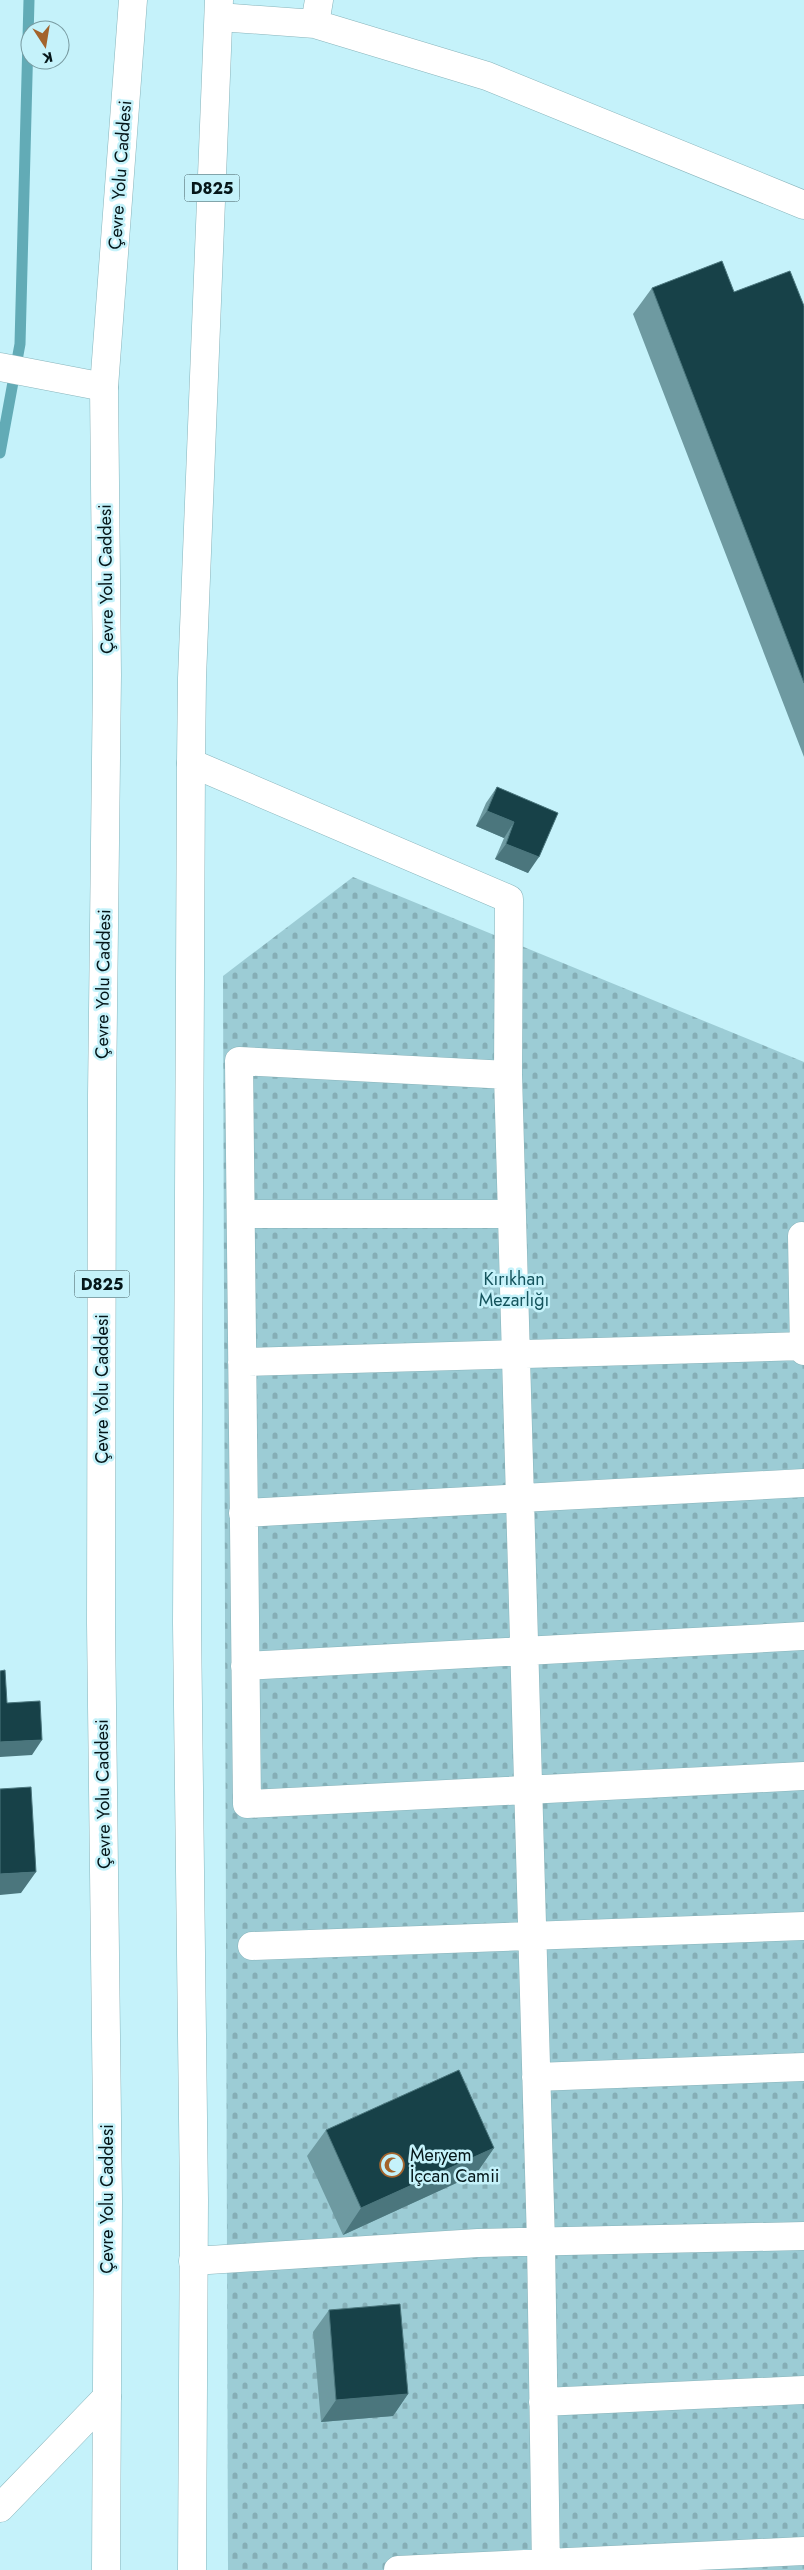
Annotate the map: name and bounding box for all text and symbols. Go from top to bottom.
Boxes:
north arrow [20,20,70,70]
text: K [41,47,55,69]
street label: Çevre Yolu Caddesi [102,99,138,251]
road number: D825 [184,174,240,202]
street label: Çevre Yolu Caddesi [92,504,120,654]
street label: Çevre Yolu Caddesi [89,909,117,1059]
park label: Kırıkhan Mezarlığı [479,1266,549,1313]
road number: D825 [74,1270,130,1298]
street label: Çevre Yolu Caddesi [89,1314,115,1464]
street label: Çevre Yolu Caddesi [89,1719,117,1869]
street label: Çevre Yolu Caddesi [94,2124,120,2274]
place label: Meryem İçcan Camii [410,2142,500,2189]
mosque icon: Meryem İçcan Camii [379,2152,405,2178]

